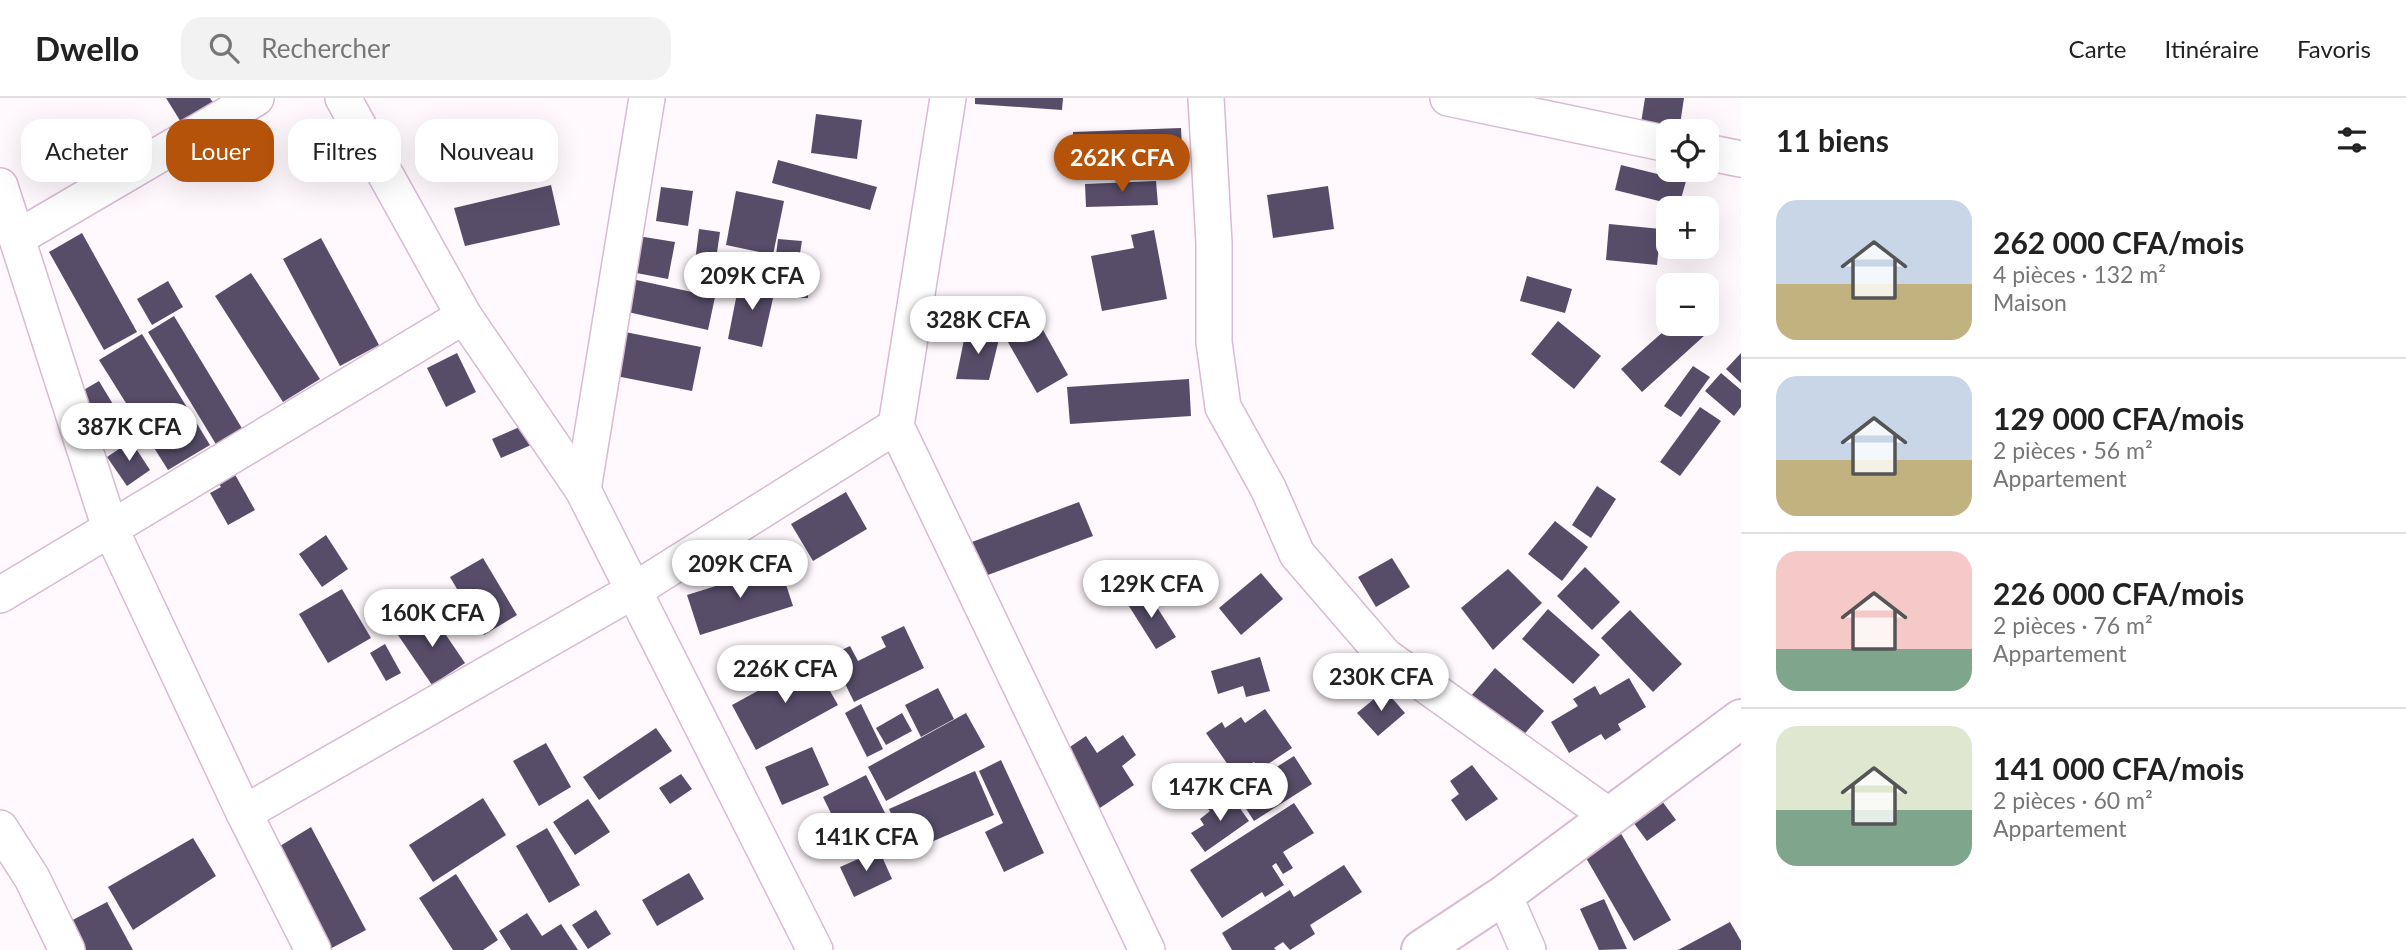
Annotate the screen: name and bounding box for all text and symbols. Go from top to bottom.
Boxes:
search box [181,17,671,80]
text: Dwello [35,28,139,68]
icon: search [205,29,243,67]
text: Rechercher [261,32,390,64]
text: Carte [2069,34,2127,63]
text: Itinéraire [2165,34,2259,63]
text: Favoris [2297,34,2371,63]
chip: Acheter [21,119,152,182]
chip: Louer [166,119,274,182]
chip: Filtres [288,119,401,182]
chip: Nouveau [415,119,558,182]
map controls [1656,119,1719,336]
button: locate [1656,119,1719,182]
icon: filters [2333,121,2371,159]
text: 11 biens [1776,122,1889,158]
pin: 262K CFA [1050,134,1194,194]
text: 262K CFA [1070,143,1174,171]
button: + [1656,196,1719,259]
text: 262 000 CFA/mois [1993,224,2244,260]
icon: home [1832,228,1916,312]
pin: 209K CFA [680,252,824,312]
text: 4 pièces · 132 m² [1993,260,2166,288]
text: 209K CFA [700,261,804,289]
button: − [1656,273,1719,336]
text: Maison [1993,288,2067,316]
pin: 328K CFA [906,296,1050,356]
text: 328K CFA [926,305,1030,333]
text: 129 000 CFA/mois [1993,400,2244,436]
pin: 387K CFA [57,404,201,463]
icon: home [1832,404,1916,488]
text: 387K CFA [77,412,181,440]
text: 2 pièces · 56 m² [1993,436,2153,464]
text: Appartement [1993,464,2126,492]
pin: 209K CFA [668,540,812,600]
text: 209K CFA [688,549,792,577]
pin: 129K CFA [1079,560,1223,620]
text: 129K CFA [1099,569,1203,597]
text: 226 000 CFA/mois [1993,575,2244,611]
icon: home [1832,579,1916,663]
pin: 160K CFA [360,589,504,649]
text: 160K CFA [380,598,484,626]
text: 2 pièces · 76 m² [1993,611,2153,639]
text: Appartement [1993,639,2126,667]
pin: 226K CFA [713,646,857,705]
text: 226K CFA [733,654,837,682]
pin: 230K CFA [1309,654,1453,713]
text: 230K CFA [1329,662,1433,690]
text: 141 000 CFA/mois [1993,750,2244,786]
icon: home [1832,754,1916,838]
pin: 147K CFA [1148,764,1292,823]
text: 147K CFA [1168,772,1272,800]
text: 2 pièces · 60 m² [1993,786,2153,814]
pin: 141K CFA [794,814,938,873]
text: Appartement [1993,814,2126,842]
text: 141K CFA [814,822,918,850]

